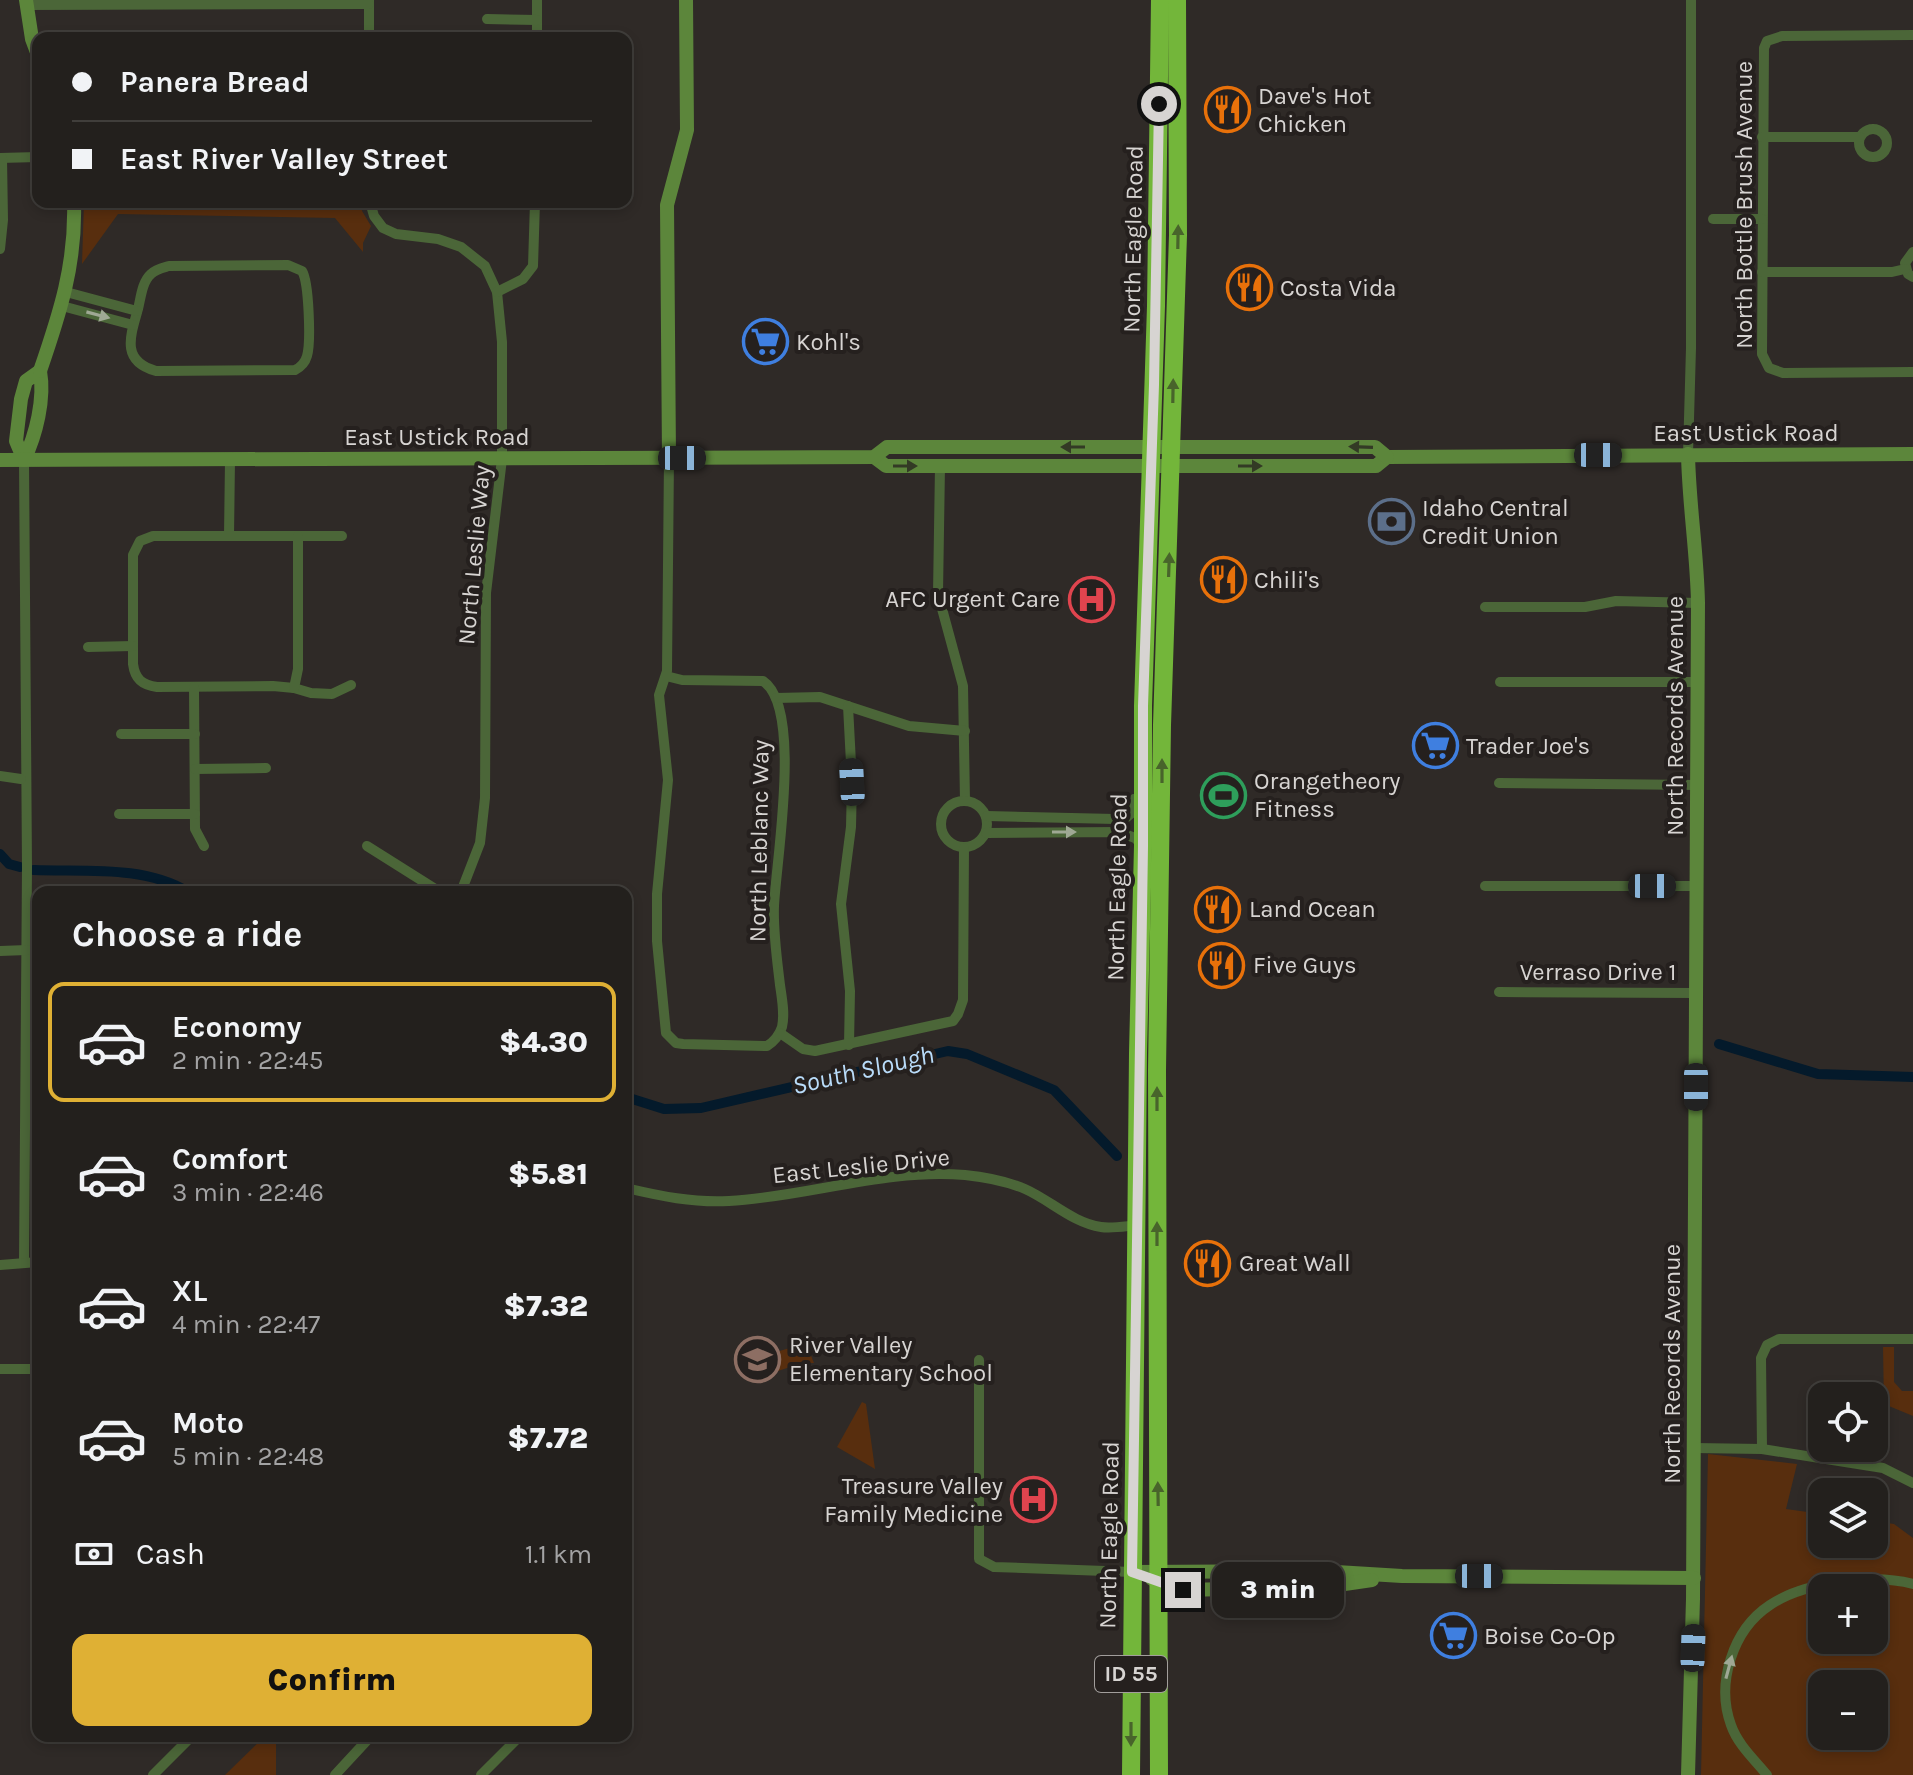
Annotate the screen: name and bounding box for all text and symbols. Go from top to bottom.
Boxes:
street label: North Bottle Brush Avenue [1730,61,1758,349]
text: Panera Bread [120,64,310,100]
place label: Dave's Hot Chicken [1258,82,1371,138]
route start [1141,86,1177,122]
restaurant icon: Dave's Hot Chicken [1203,86,1251,134]
text: East River Valley Street [120,141,448,177]
street label: North Eagle Road [1117,145,1149,333]
one-way arrow [1171,224,1184,249]
restaurant icon: Costa Vida [1225,264,1273,312]
place label: Costa Vida [1280,274,1396,302]
one-way arrow [85,310,110,322]
supermarket icon: Kohl's [741,318,789,366]
place label: Kohl's [796,328,861,356]
one-way arrow [1167,378,1180,403]
street label: East Ustick Road [1653,419,1839,447]
street label: East Ustick Road [344,423,530,451]
one-way arrow [1060,441,1085,453]
one-way arrow [1348,441,1373,453]
car [1574,443,1622,467]
car [658,446,706,470]
one-way arrow [893,460,918,472]
one-way arrow [1238,460,1263,472]
street label: North Leslie Way [452,464,496,646]
place label: Idaho Central Credit Union [1422,494,1569,550]
bank icon: Idaho Central Credit Union [1367,498,1415,546]
one-way arrow [1162,552,1175,577]
restaurant icon: Chili's [1199,556,1247,604]
place label: Chili's [1254,566,1320,594]
hospital icon: AFC Urgent Care [1067,575,1115,623]
place label: AFC Urgent Care [885,585,1060,613]
street label: North Records Avenue [1661,596,1689,836]
supermarket icon: Trader Joe's [1411,722,1459,770]
place label: Trader Joe's [1466,732,1590,760]
street label: North Leblanc Way [743,739,775,943]
car [839,757,865,807]
one-way arrow [1156,758,1168,783]
place label: Orangetheory Fitness [1254,767,1401,823]
sports icon: Orangetheory Fitness [1199,771,1247,819]
street label: North Eagle Road [1101,793,1133,981]
one-way arrow [1052,825,1077,838]
car [1628,874,1676,898]
restaurant icon: Land Ocean [1194,885,1242,933]
place label: Land Ocean [1249,895,1376,923]
text: Choose a ride [72,913,302,955]
restaurant icon: Five Guys [1198,941,1246,989]
place label: Five Guys [1253,951,1357,979]
street label: Verraso Drive 1 [1520,958,1676,986]
icon: car [76,1006,148,1078]
text: Economy [172,1009,302,1045]
text: $4.30 [499,1024,588,1060]
water label: South Slough [789,1039,937,1101]
text: 2 min · 22:45 [172,1045,323,1076]
car [1684,1063,1708,1111]
one-way arrow [1151,1086,1164,1111]
icon: car [76,1138,148,1210]
text: Comfort [172,1141,288,1177]
street label: East Leslie Drive [771,1143,951,1189]
text: $5.81 [508,1156,588,1192]
text: 3 min · 22:46 [172,1177,324,1208]
one-way arrow [1151,1221,1163,1246]
restaurant icon: Great Wall [1184,1239,1232,1287]
street label: North Records Avenue [1658,1244,1686,1484]
place label: Great Wall [1239,1249,1351,1277]
icon: car [76,1270,148,1342]
text: XL [172,1273,207,1309]
text: $7.32 [503,1288,588,1324]
text: 4 min · 22:47 [172,1309,320,1340]
place label: River Valley Elementary School [789,1331,993,1387]
school or university icon: River Valley Elementary School [734,1335,782,1383]
map controls [1808,1382,1888,1750]
button: locate [1808,1382,1888,1462]
icon: car [76,1402,148,1474]
text: Moto [172,1405,244,1441]
text: $7.72 [507,1420,588,1456]
text: 5 min · 22:48 [172,1441,324,1472]
street label: North Eagle Road [1093,1441,1125,1629]
place label: Treasure Valley Family Medicine [824,1472,1003,1528]
hospital icon: Treasure Valley Family Medicine [1010,1476,1058,1524]
button: layers [1808,1478,1888,1558]
one-way arrow [1152,1481,1164,1506]
icon: cash [72,1532,116,1576]
text: Cash [136,1536,205,1572]
text: 1.1 km [525,1539,592,1570]
callout: 3 min [1211,1562,1343,1618]
car [1455,1564,1503,1588]
route end [1165,1572,1201,1608]
text: 3 min [1240,1574,1316,1605]
button: + [1808,1574,1888,1654]
supermarket icon: Boise Co-Op [1429,1612,1477,1660]
place label: Boise Co-Op [1484,1622,1616,1650]
car [1680,1624,1706,1672]
button: Confirm [72,1634,592,1726]
one-way arrow [1724,1654,1736,1679]
road number: ID 55 [1095,1656,1167,1692]
button: − [1808,1670,1888,1750]
one-way arrow [1125,1722,1137,1747]

